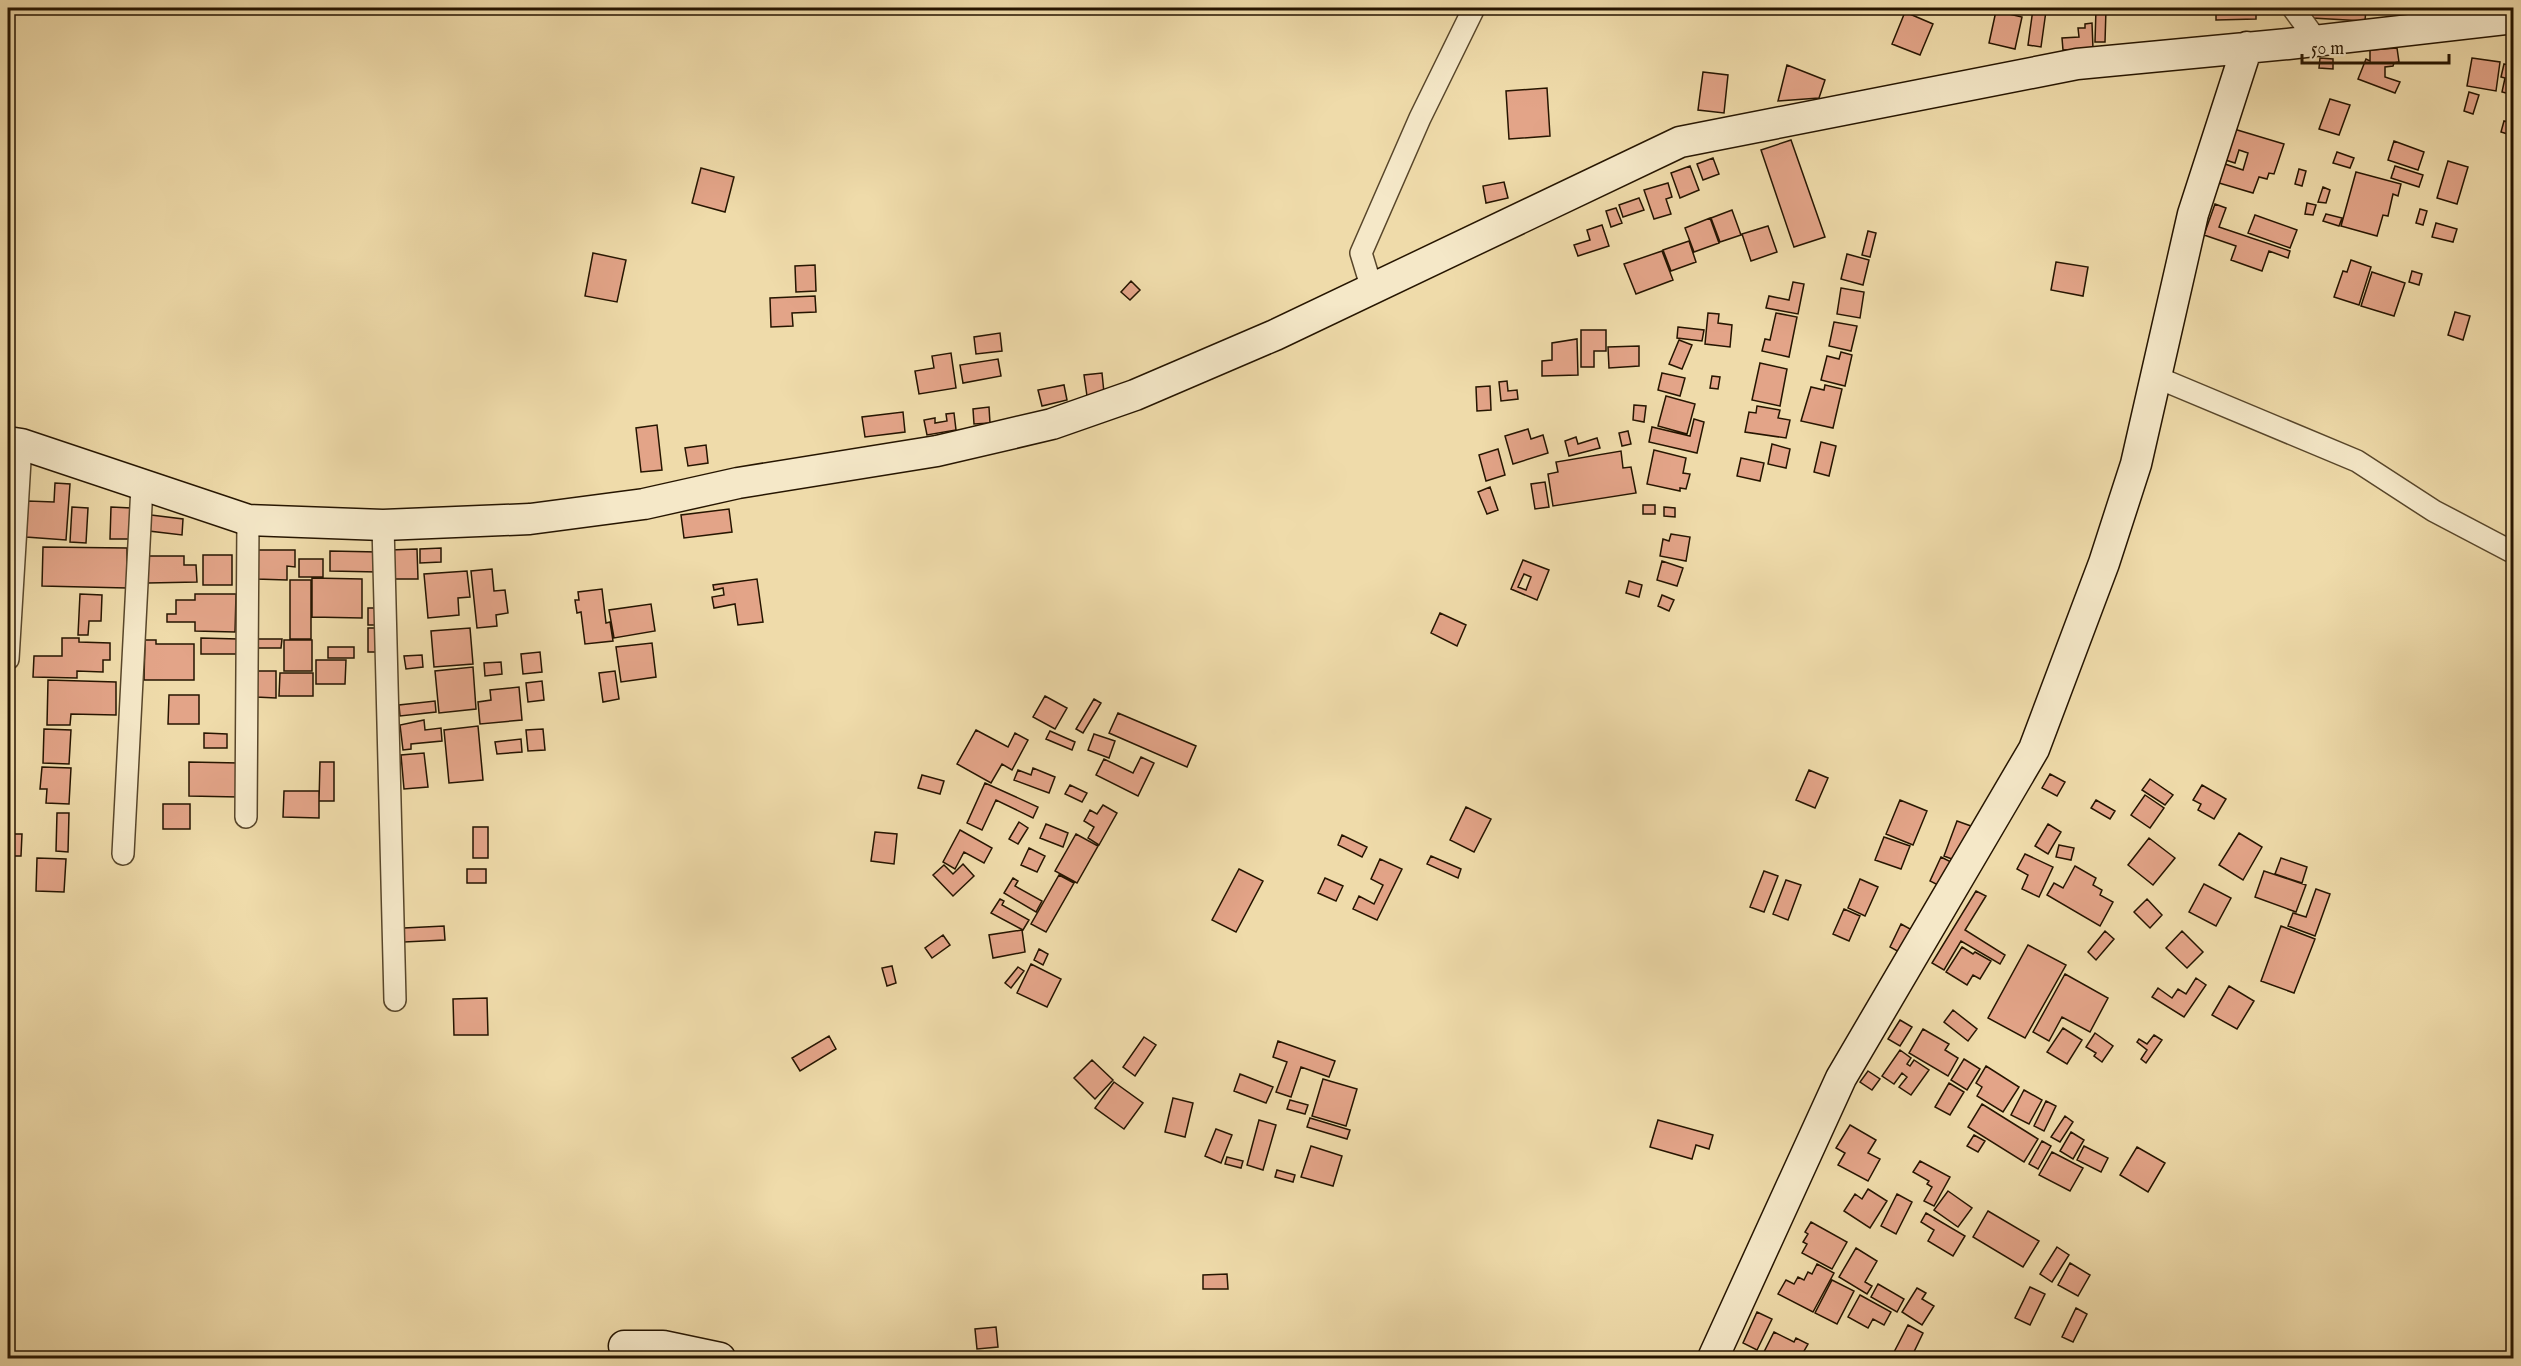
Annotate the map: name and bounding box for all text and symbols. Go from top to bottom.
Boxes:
scale bar [2302,27,2449,65]
text: 50 m [2311,38,2344,61]

